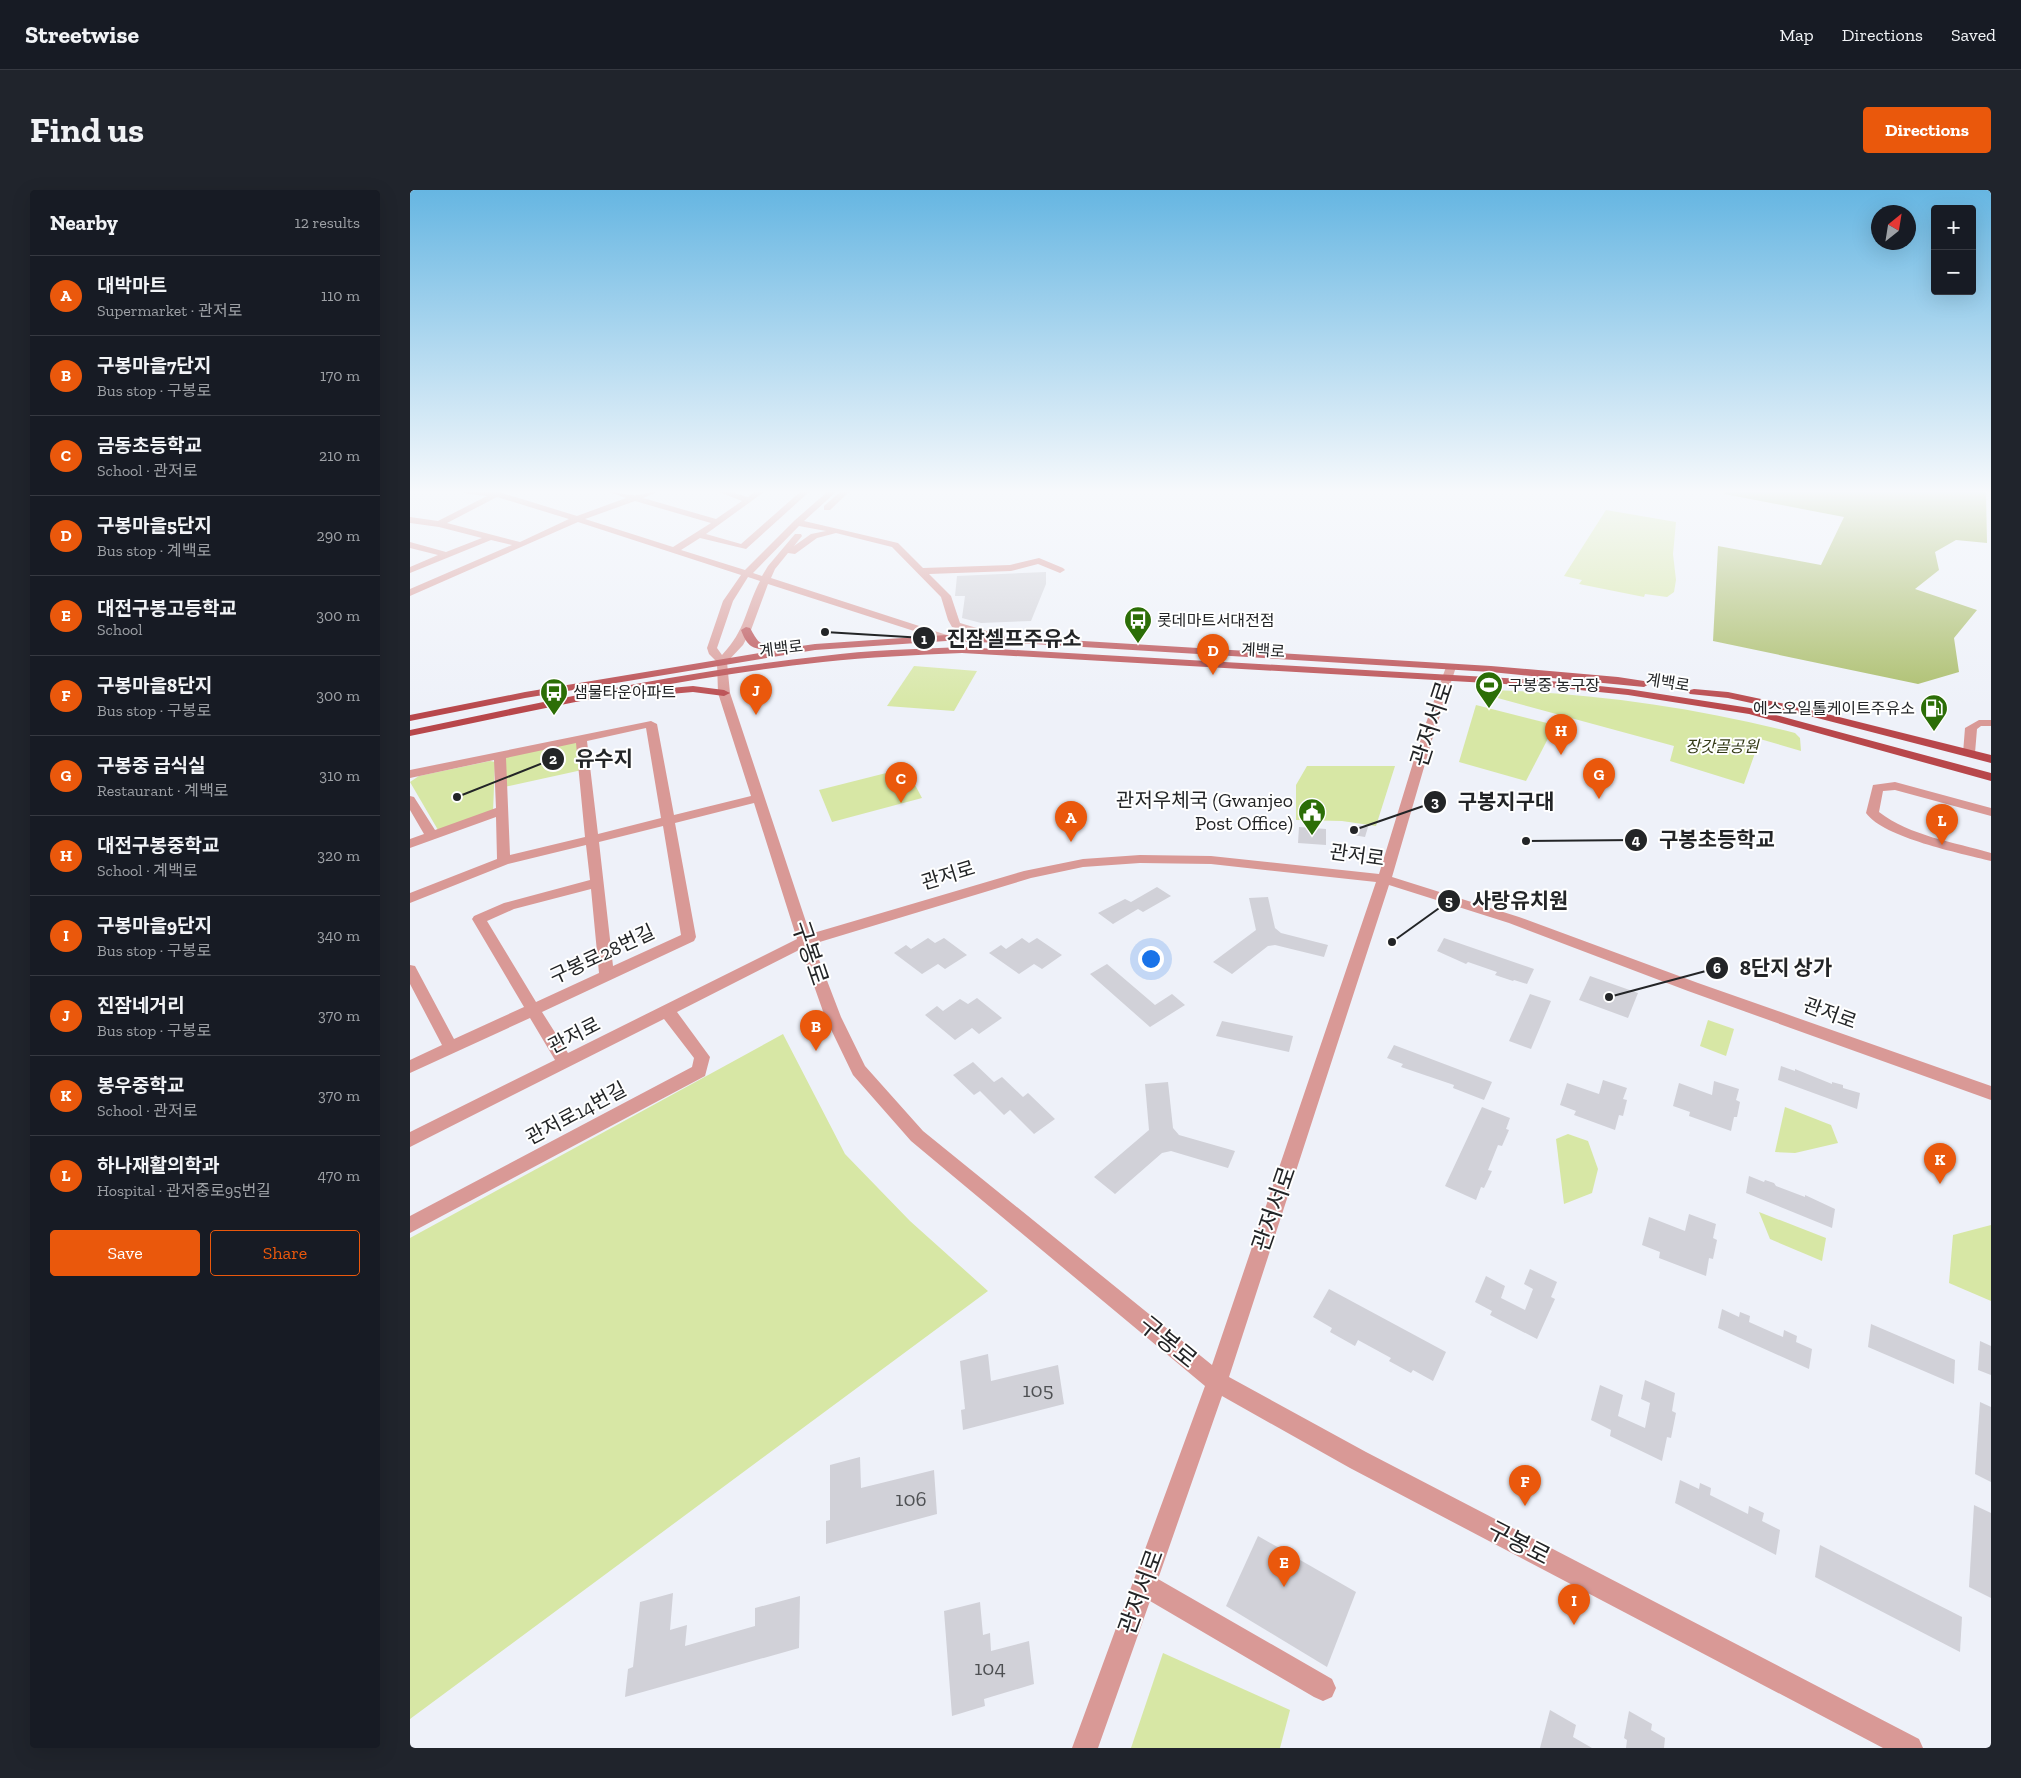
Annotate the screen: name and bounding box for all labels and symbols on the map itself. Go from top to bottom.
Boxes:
north arrow [1871,205,1916,250]
bus stop icon: 롯데마트서대전점 [1123,605,1153,644]
place label: 롯데마트서대전점 [1157,611,1275,630]
callout: 진잠셀프주유소 [912,620,1092,656]
text: 진잠셀프주유소 [946,626,1082,651]
text: 1 [921,630,927,648]
pin: D [1197,634,1229,675]
street label: 계백로 [758,636,804,661]
street label: 계백로 [1240,640,1286,661]
sports icon: 구봉중 농구장 [1474,670,1504,709]
street label: 계백로 [1645,670,1691,695]
pin: J [740,674,772,715]
place label: 구봉중 농구장 [1508,676,1600,695]
bus stop icon: 샘물타운아파트 [539,677,569,716]
street label: 관저서로 [1404,677,1459,770]
place label: 샘물타운아파트 [573,683,676,702]
fuel station icon: 에스오일톨케이트주유소 [1919,693,1949,732]
place label: 에스오일톨케이트주유소 [1753,699,1915,718]
pin: H [1545,714,1577,755]
park label: 장갓골공원 [1685,737,1760,756]
callout: 유수지 [540,741,643,777]
text: 유수지 [575,746,633,771]
text: 2 [549,750,557,768]
pin: G [1583,758,1615,799]
pin: C [885,762,917,803]
callout: 구봉지구대 [1423,784,1565,820]
place label: 관저우체국 (Gwanjeo Post Office) [1116,788,1293,835]
text: 구봉지구대 [1458,789,1554,814]
text: 3 [1431,793,1439,811]
public building icon: 관저우체국 (Gwanjeo Post Office) [1297,797,1327,836]
pin: A [1055,801,1087,842]
pin: L [1926,804,1958,845]
callout: 구봉초등학교 [1624,822,1785,858]
text: 구봉초등학교 [1659,827,1775,852]
text: 4 [1632,831,1641,849]
street label: 관저로 [1328,839,1386,871]
street label: 관저로 [918,855,978,895]
callout: 사랑유치원 [1436,883,1578,919]
text: 사랑유치원 [1472,888,1568,913]
text: 5 [1445,892,1453,910]
street label: 구봉로 [786,917,835,989]
street label: 구봉로28번길 [546,919,658,989]
your location [1138,946,1164,972]
callout: 8단지 상가 [1705,950,1842,986]
text: 8단지 상가 [1740,955,1832,980]
text: 6 [1713,959,1721,977]
street label: 관저로 [1800,992,1860,1034]
pin: B [800,1010,832,1051]
street label: 관저로 [544,1012,604,1058]
street label: 관저로14번길 [522,1076,630,1150]
pin: K [1924,1143,1956,1184]
street label: 관저서로 [1245,1162,1302,1255]
street label: 구봉로 [1133,1309,1203,1374]
house number: 105 [1023,1377,1053,1402]
pin: F [1509,1465,1541,1506]
house number: 106 [895,1486,927,1511]
street label: 구봉로 [1483,1515,1555,1571]
street label: 관저서로 [1112,1545,1169,1638]
pin: E [1268,1546,1300,1587]
pin: I [1558,1584,1590,1625]
house number: 104 [974,1655,1006,1680]

